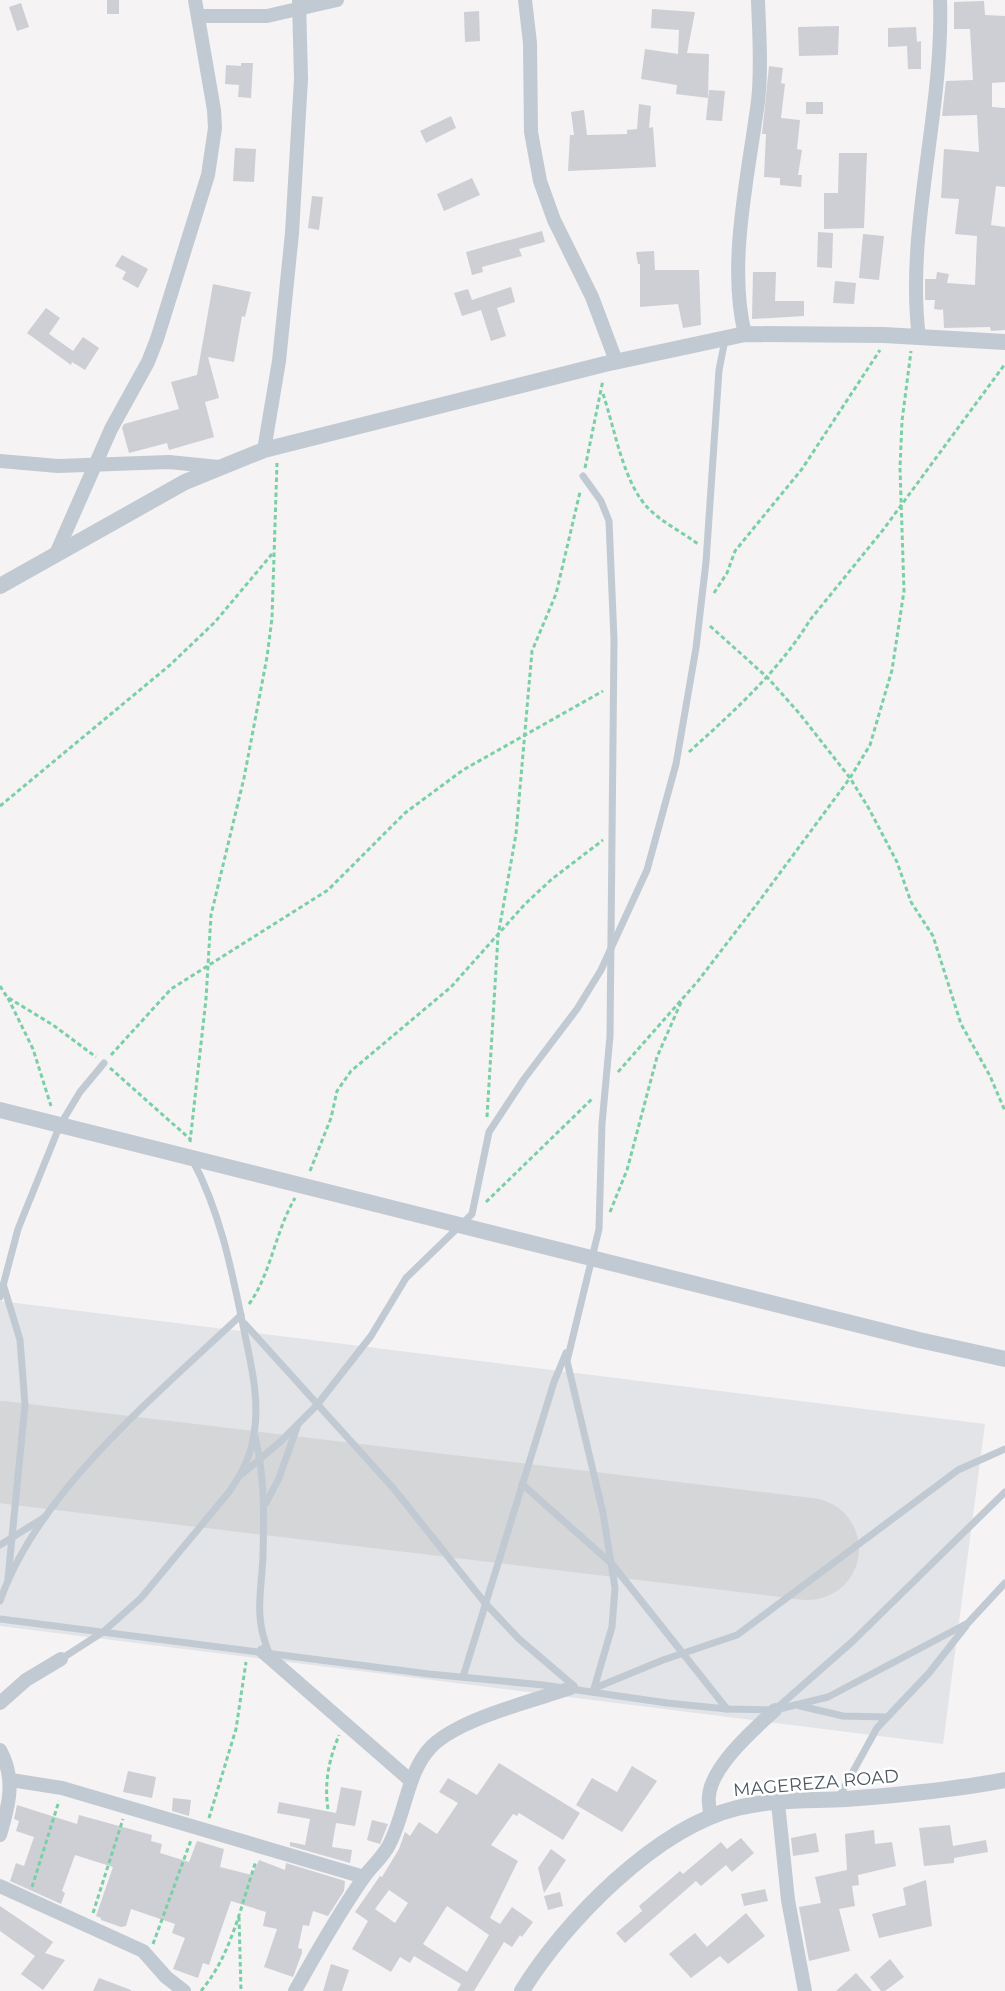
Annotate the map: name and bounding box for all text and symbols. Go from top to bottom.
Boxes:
street label: MAGEREZA ROAD [732,1765,900,1801]

